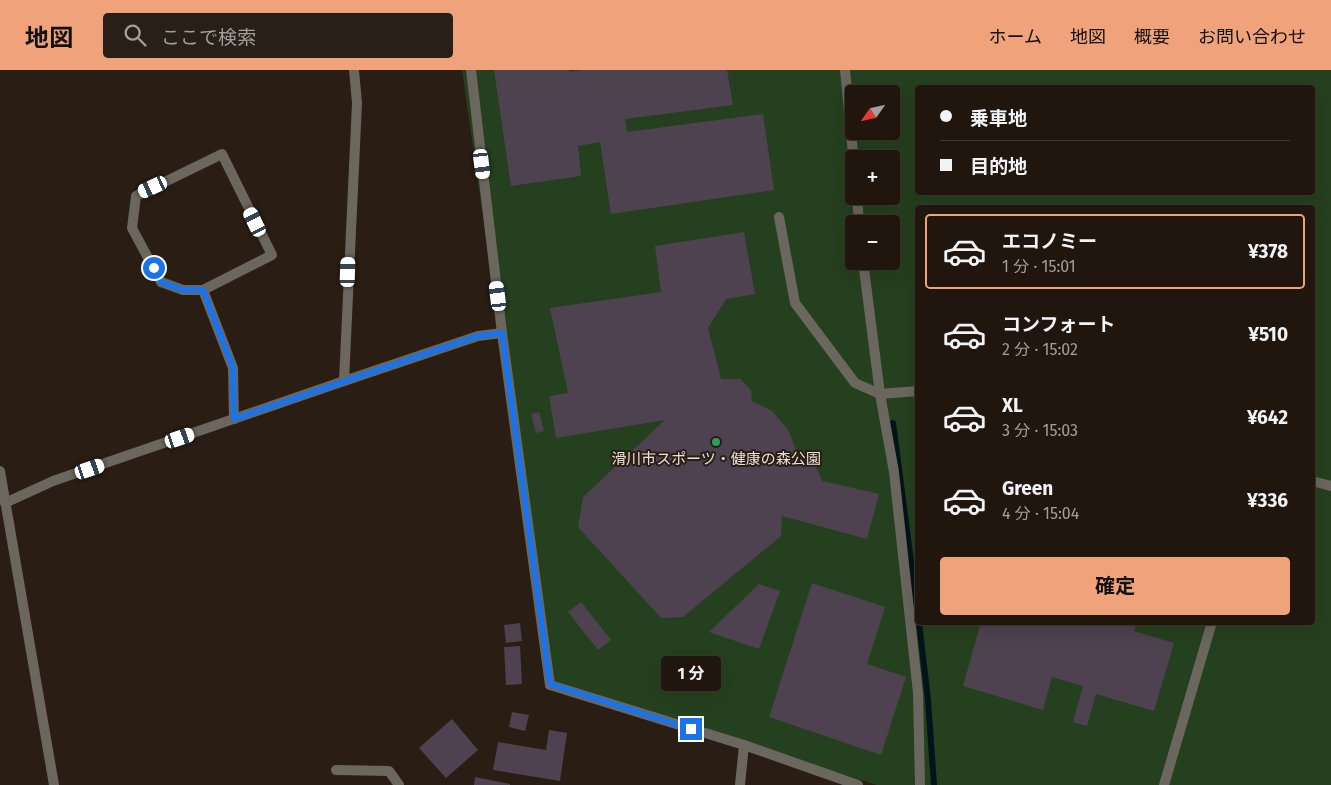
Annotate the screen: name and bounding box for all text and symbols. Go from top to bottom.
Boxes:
search box [103,13,453,58]
icon: search [121,21,149,49]
text: 地図 [25,24,73,52]
text: ここで検索 [161,26,256,49]
text: ホーム [989,26,1042,48]
text: 地図 [1070,26,1106,48]
text: 概要 [1134,26,1170,48]
text: お問い合わせ [1198,26,1306,48]
north arrow [845,85,900,140]
map controls [845,85,900,270]
text: 乗車地 [970,107,1027,130]
car [472,148,491,180]
button: + [845,150,900,205]
text: 目的地 [970,155,1027,178]
car [136,174,169,200]
car [241,205,268,239]
button: − [845,215,900,270]
icon: car [942,229,987,274]
text: エコノミー [1002,230,1097,253]
text: ¥378 [1248,240,1288,263]
route start [143,257,165,279]
car [339,257,356,287]
text: 1 分 · 15:01 [1002,257,1076,276]
car [488,280,507,312]
icon: car [942,312,987,357]
text: コンフォート [1002,313,1115,336]
text: ¥510 [1248,323,1288,346]
text: 2 分 · 15:02 [1002,340,1078,359]
text: XL [1002,394,1023,417]
icon: car [942,395,987,440]
text: ¥642 [1247,406,1288,429]
text: 3 分 · 15:03 [1002,421,1078,440]
car [163,426,196,450]
marker: 滑川市スポーツ・健康の森公園 [710,436,722,448]
place label: 滑川市スポーツ・健康の森公園 [611,450,821,468]
car [73,457,106,481]
text: Green [1002,477,1053,500]
icon: car [942,478,987,523]
text: ¥336 [1247,489,1288,512]
text: 4 分 · 15:04 [1002,504,1079,523]
button: 確定 [940,557,1290,615]
callout: 1 分 [661,656,721,692]
text: 1 分 [677,664,705,683]
route end [680,718,702,740]

